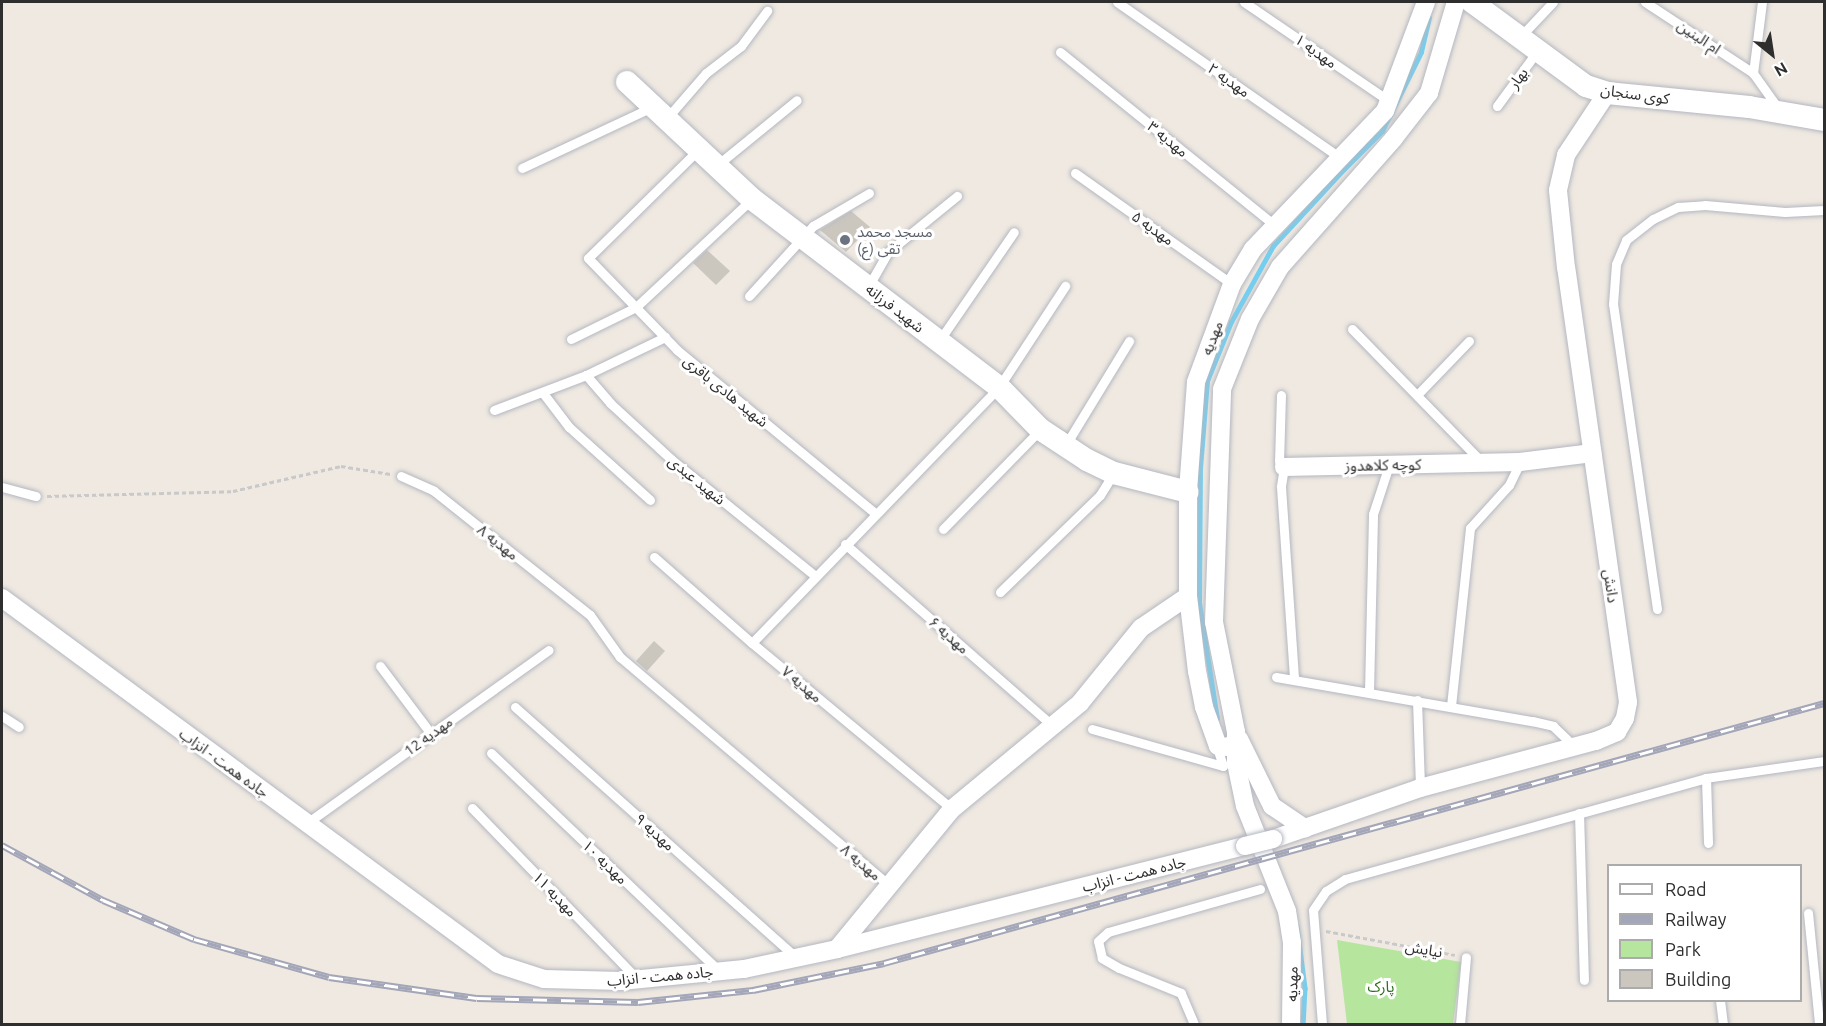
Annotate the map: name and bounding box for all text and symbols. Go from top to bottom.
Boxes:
street label: ام البنین [1674,16,1724,58]
north arrow [1742,24,1802,84]
street label: مهدیه ۱ [1291,30,1341,72]
street label: مهدیه ۲ [1204,59,1254,101]
text: N [1771,59,1791,80]
street label: بهار [1504,64,1532,92]
street label: کوی سنجان [1599,80,1671,108]
street label: مهدیه ۳ [1144,117,1192,161]
street label: مهدیه ۵ [1128,207,1178,249]
place label: مسجد محمد تقی (ع) [857,222,933,257]
marker: مسجد محمد تقی (ع) [838,233,852,247]
street label: شهید فرزانه [862,280,928,336]
street label: مهدیه [1198,318,1226,358]
street label: شهید هادی باقری [680,351,772,431]
street label: شهید عبدی [665,451,729,509]
street label: کوچه کلاهدوز [1344,455,1422,475]
street label: مهدیه ۸ [474,520,522,564]
street label: دانش [1600,568,1622,604]
street label: مهدیه ۶ [925,613,973,657]
street label: مهدیه ۷ [778,662,826,706]
street label: مهدیه 12 [400,712,456,760]
street label: جاده همت - انزاب [176,724,272,802]
street label: مهدیه ۹ [631,810,679,854]
street label: مهدیه ۱۰ [579,836,631,888]
street label: مهدیه ۸ [837,840,885,884]
street label: جاده همت - انزاب [1080,852,1188,896]
legend [1607,864,1802,1002]
street label: مهدیه ۱۱ [529,868,581,920]
text: Road [1665,879,1707,899]
text: Railway [1665,909,1726,929]
street label: نیایش [1404,937,1444,961]
text: Park [1665,939,1701,959]
street label: جاده همت - انزاب [606,962,714,990]
street label: مهدیه [1283,966,1301,1002]
text: Building [1665,969,1731,989]
park label: پارک [1368,978,1394,996]

